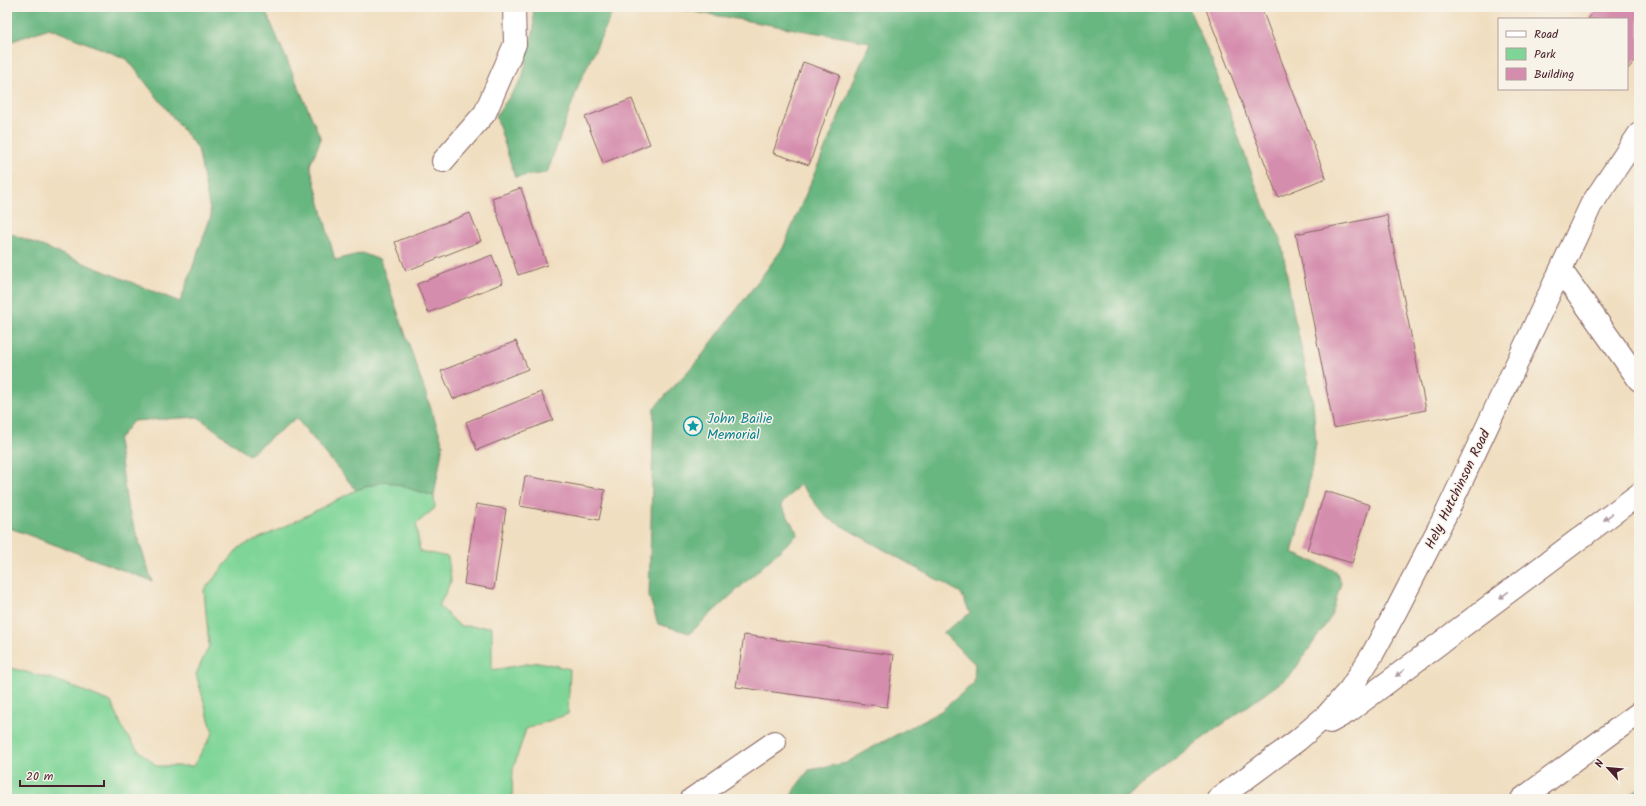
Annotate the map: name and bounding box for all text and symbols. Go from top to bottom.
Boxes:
legend [1498,18,1628,90]
text: Road [1534,25,1559,44]
text: Park [1534,45,1556,64]
text: Building [1534,65,1574,84]
place label: John Bailie Memorial [707,408,773,446]
place icon: John Bailie Memorial [682,415,704,437]
street label: Hely Hutchinson Road [1419,425,1497,553]
one-way arrow [1602,513,1613,522]
one-way arrow [1498,591,1509,600]
one-way arrow [1394,669,1405,678]
north arrow [1588,748,1628,788]
text: N [1590,757,1610,771]
scale bar [20,762,104,788]
text: 20 m [26,767,54,786]

